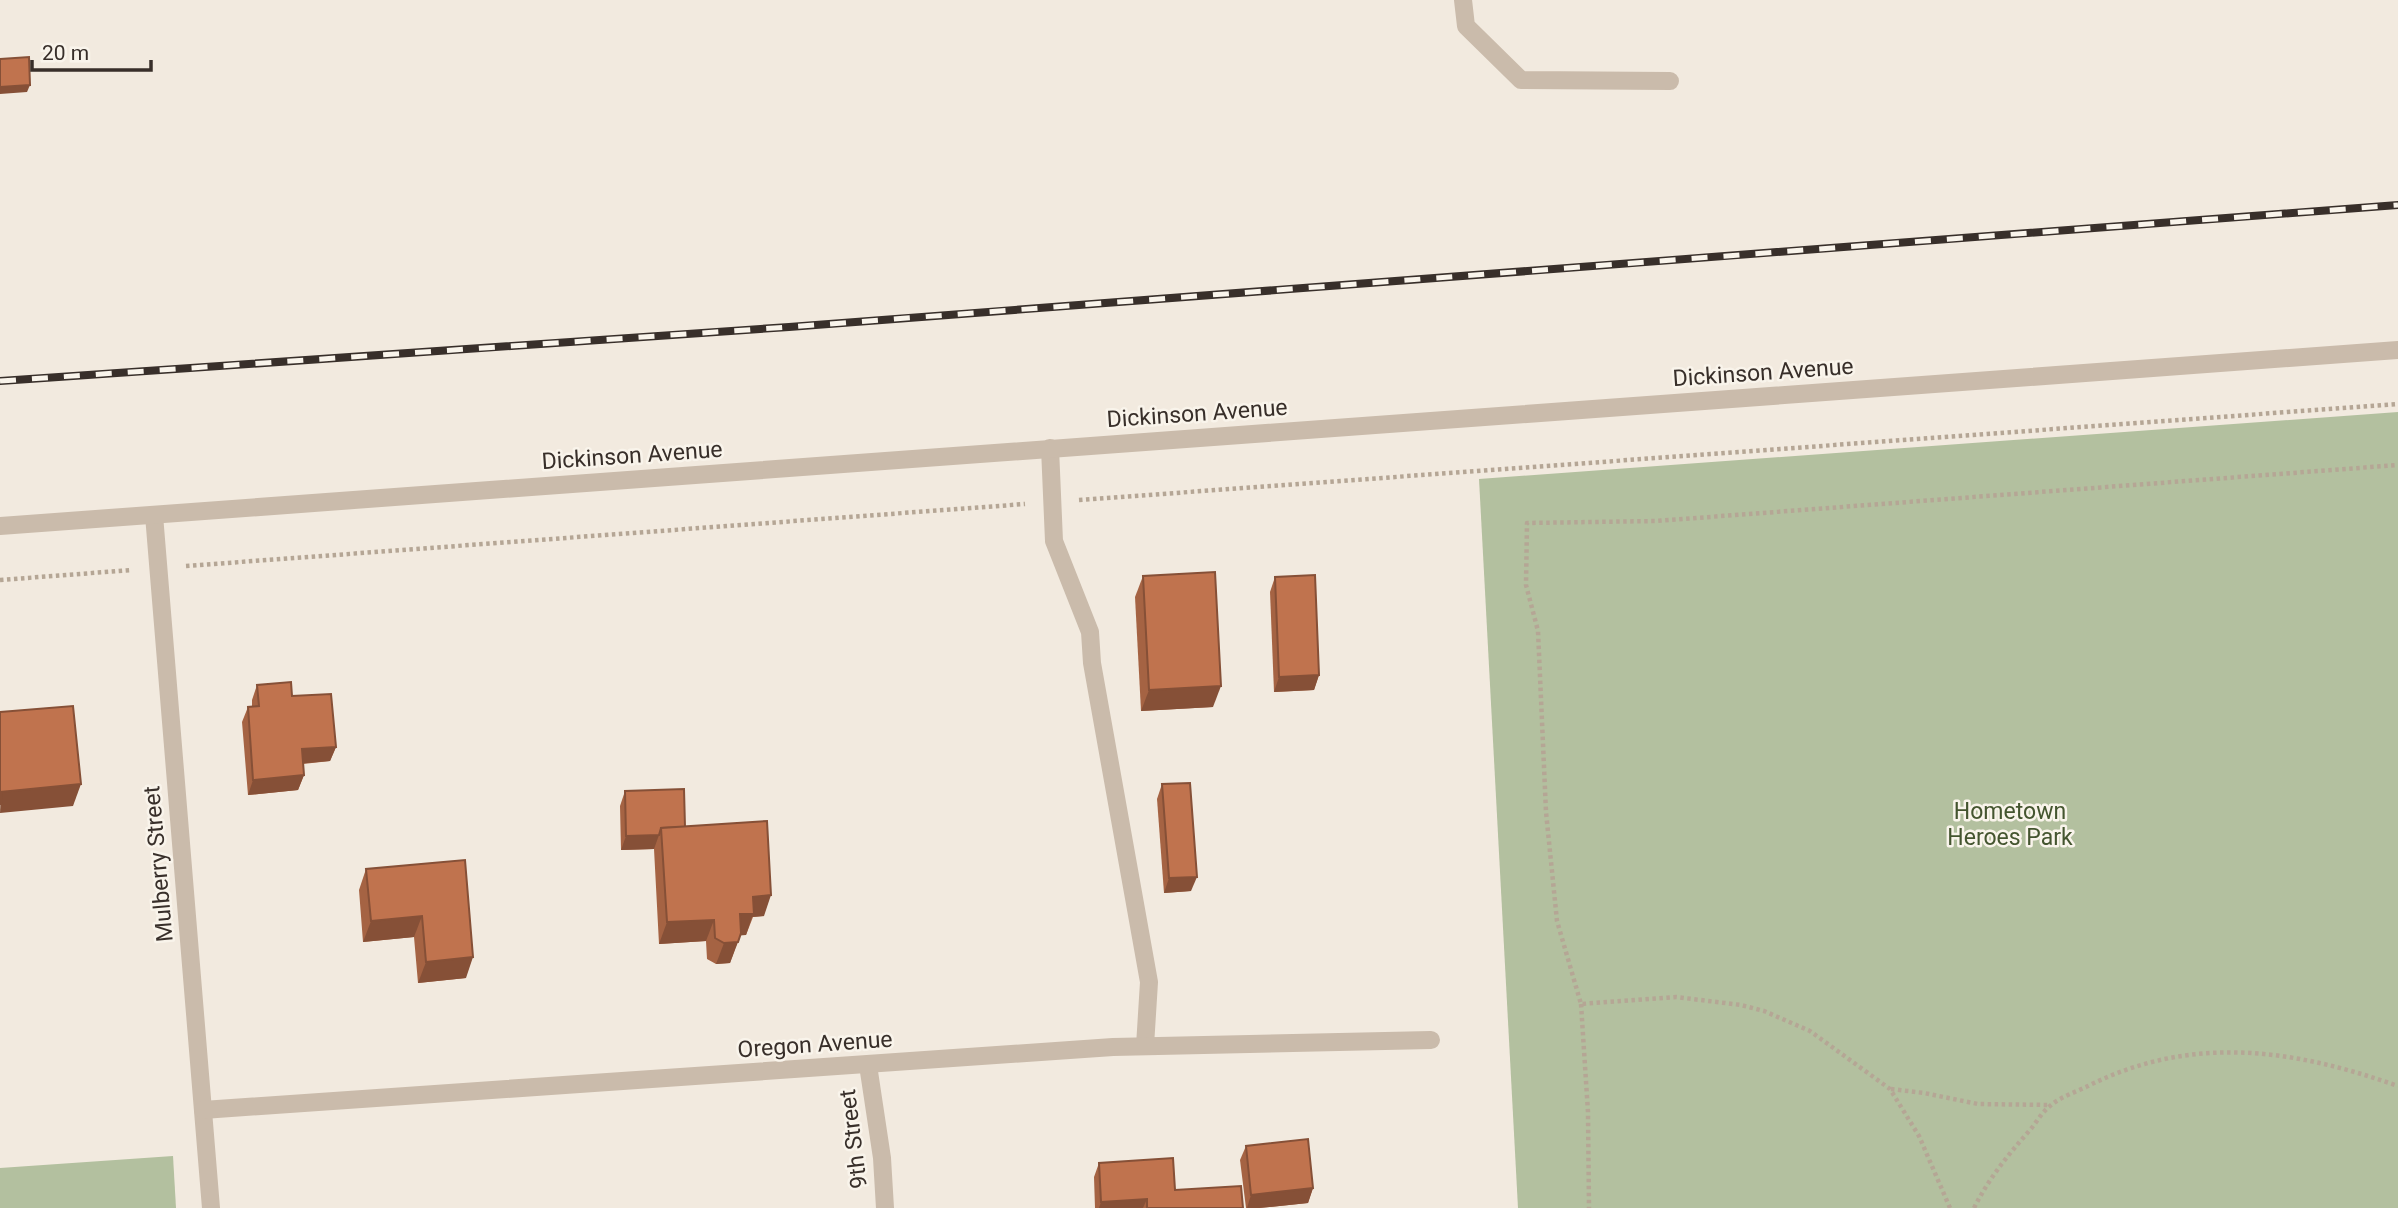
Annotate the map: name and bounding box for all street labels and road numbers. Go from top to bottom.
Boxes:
street label: Dickinson Avenue [1672,353,1854,392]
street label: Dickinson Avenue [1106,394,1288,433]
street label: Dickinson Avenue [541,436,723,475]
street label: Mulberry Street [138,785,179,943]
street label: Oregon Avenue [737,1026,893,1063]
street label: 9th Street [834,1088,873,1190]

